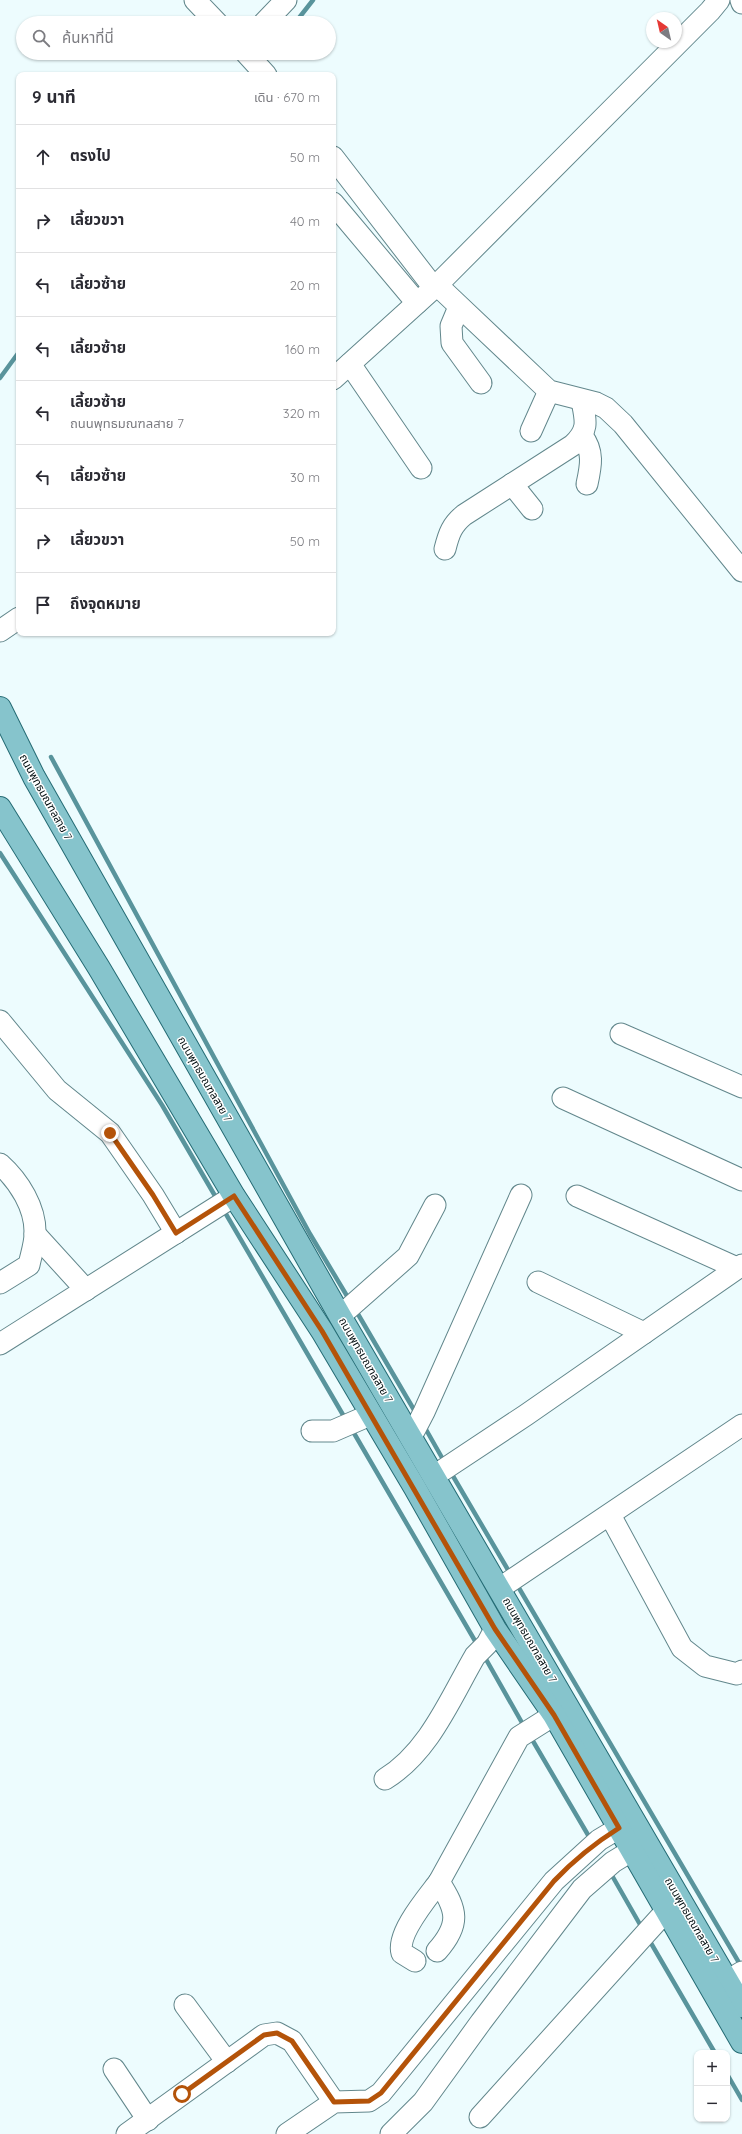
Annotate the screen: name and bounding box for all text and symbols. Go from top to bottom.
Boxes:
north arrow [646,12,682,48]
search box [16,16,336,60]
icon: search [30,27,52,49]
text: ค้นหาที่นี่ [62,28,114,47]
text: 9 นาที [32,86,76,107]
text: เดิน · 670 m [254,89,320,105]
icon: ahead [32,146,54,168]
text: ตรงไป [70,146,111,165]
text: 50 m [290,149,320,165]
icon: right [32,210,54,232]
text: เลี้ยวขวา [70,210,124,229]
text: 40 m [290,213,320,229]
icon: left [32,274,54,296]
text: เลี้ยวซ้าย [70,274,126,293]
text: 20 m [290,277,320,293]
icon: left [32,338,54,360]
text: เลี้ยวซ้าย [70,338,126,357]
text: 160 m [285,341,320,357]
text: เลี้ยวซ้าย [70,392,126,411]
icon: left [32,402,54,424]
text: 320 m [283,405,320,421]
text: ถนนพุทธมณฑลสาย 7 [70,415,184,431]
icon: left [32,466,54,488]
text: เลี้ยวซ้าย [70,466,126,485]
text: 30 m [290,469,320,485]
icon: right [32,530,54,552]
text: เลี้ยวขวา [70,530,124,549]
text: 50 m [290,533,320,549]
icon: arrive [32,594,54,616]
text: ถึงจุดหมาย [70,594,141,613]
street label: ถนนพุทธมณฑลสาย 7 [17,751,76,843]
street label: ถนนพุทธมณฑลสาย 7 [175,1034,235,1125]
route end [101,1124,119,1142]
street label: ถนนพุทธมณฑลสาย 7 [336,1315,396,1406]
street label: ถนนพุทธมณฑลสาย 7 [500,1595,560,1686]
street label: ถนนพุทธมณฑลสาย 7 [662,1875,722,1966]
map controls [694,2050,730,2122]
button: + [694,2050,730,2086]
route start [173,2085,191,2103]
button: − [694,2086,730,2122]

